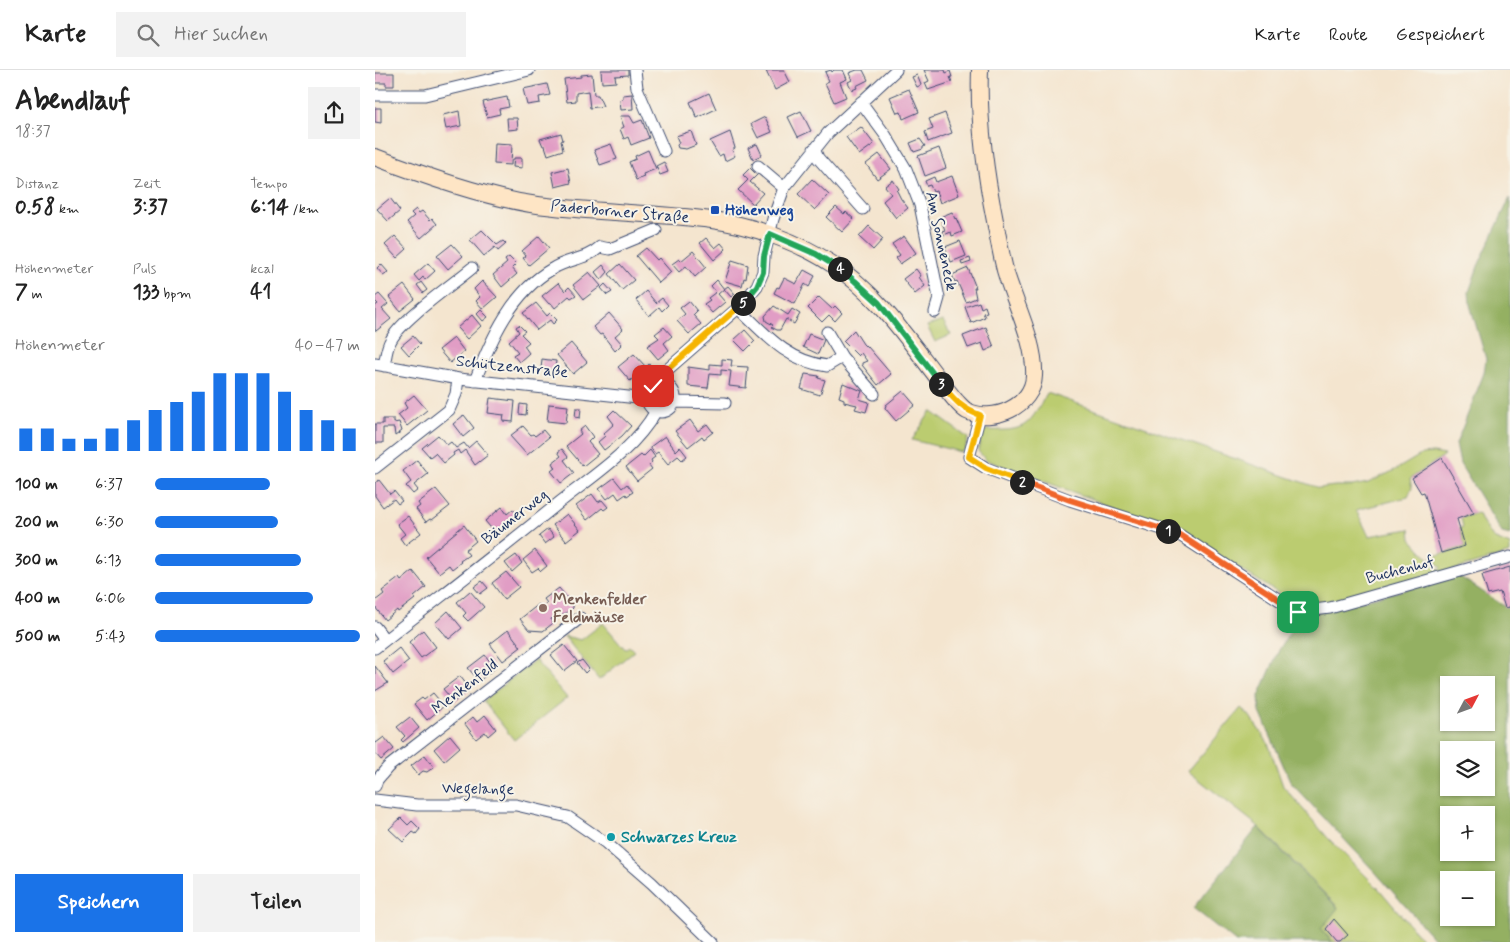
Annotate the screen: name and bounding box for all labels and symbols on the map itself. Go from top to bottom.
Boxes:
street label: Am Sonneneck [920,189,962,293]
street label: Paderborner Straße [550,195,690,229]
place label: Höhenweg [725,200,794,222]
marker: Höhenweg [709,204,721,216]
pin: 4 [827,256,853,282]
pin: 5 [731,290,755,316]
street label: Schützenstraße [455,351,569,383]
pin [632,365,674,407]
pin: 3 [929,372,953,396]
pin: 2 [1009,470,1035,494]
street label: Bäumerweg [477,484,553,550]
pin: 1 [1155,518,1181,544]
street label: Buchenhof [1364,551,1437,589]
place label: Menkenfelder Feldmäuse [553,589,647,628]
pin [1277,591,1319,633]
marker: Menkenfelder Feldmäuse [537,602,549,614]
street label: Menkenfeld [427,654,503,720]
north arrow [1440,676,1495,731]
street label: Wegelange [442,778,515,801]
place label: Schwarzes Kreuz [621,827,737,848]
marker: Schwarzes Kreuz [605,831,617,843]

